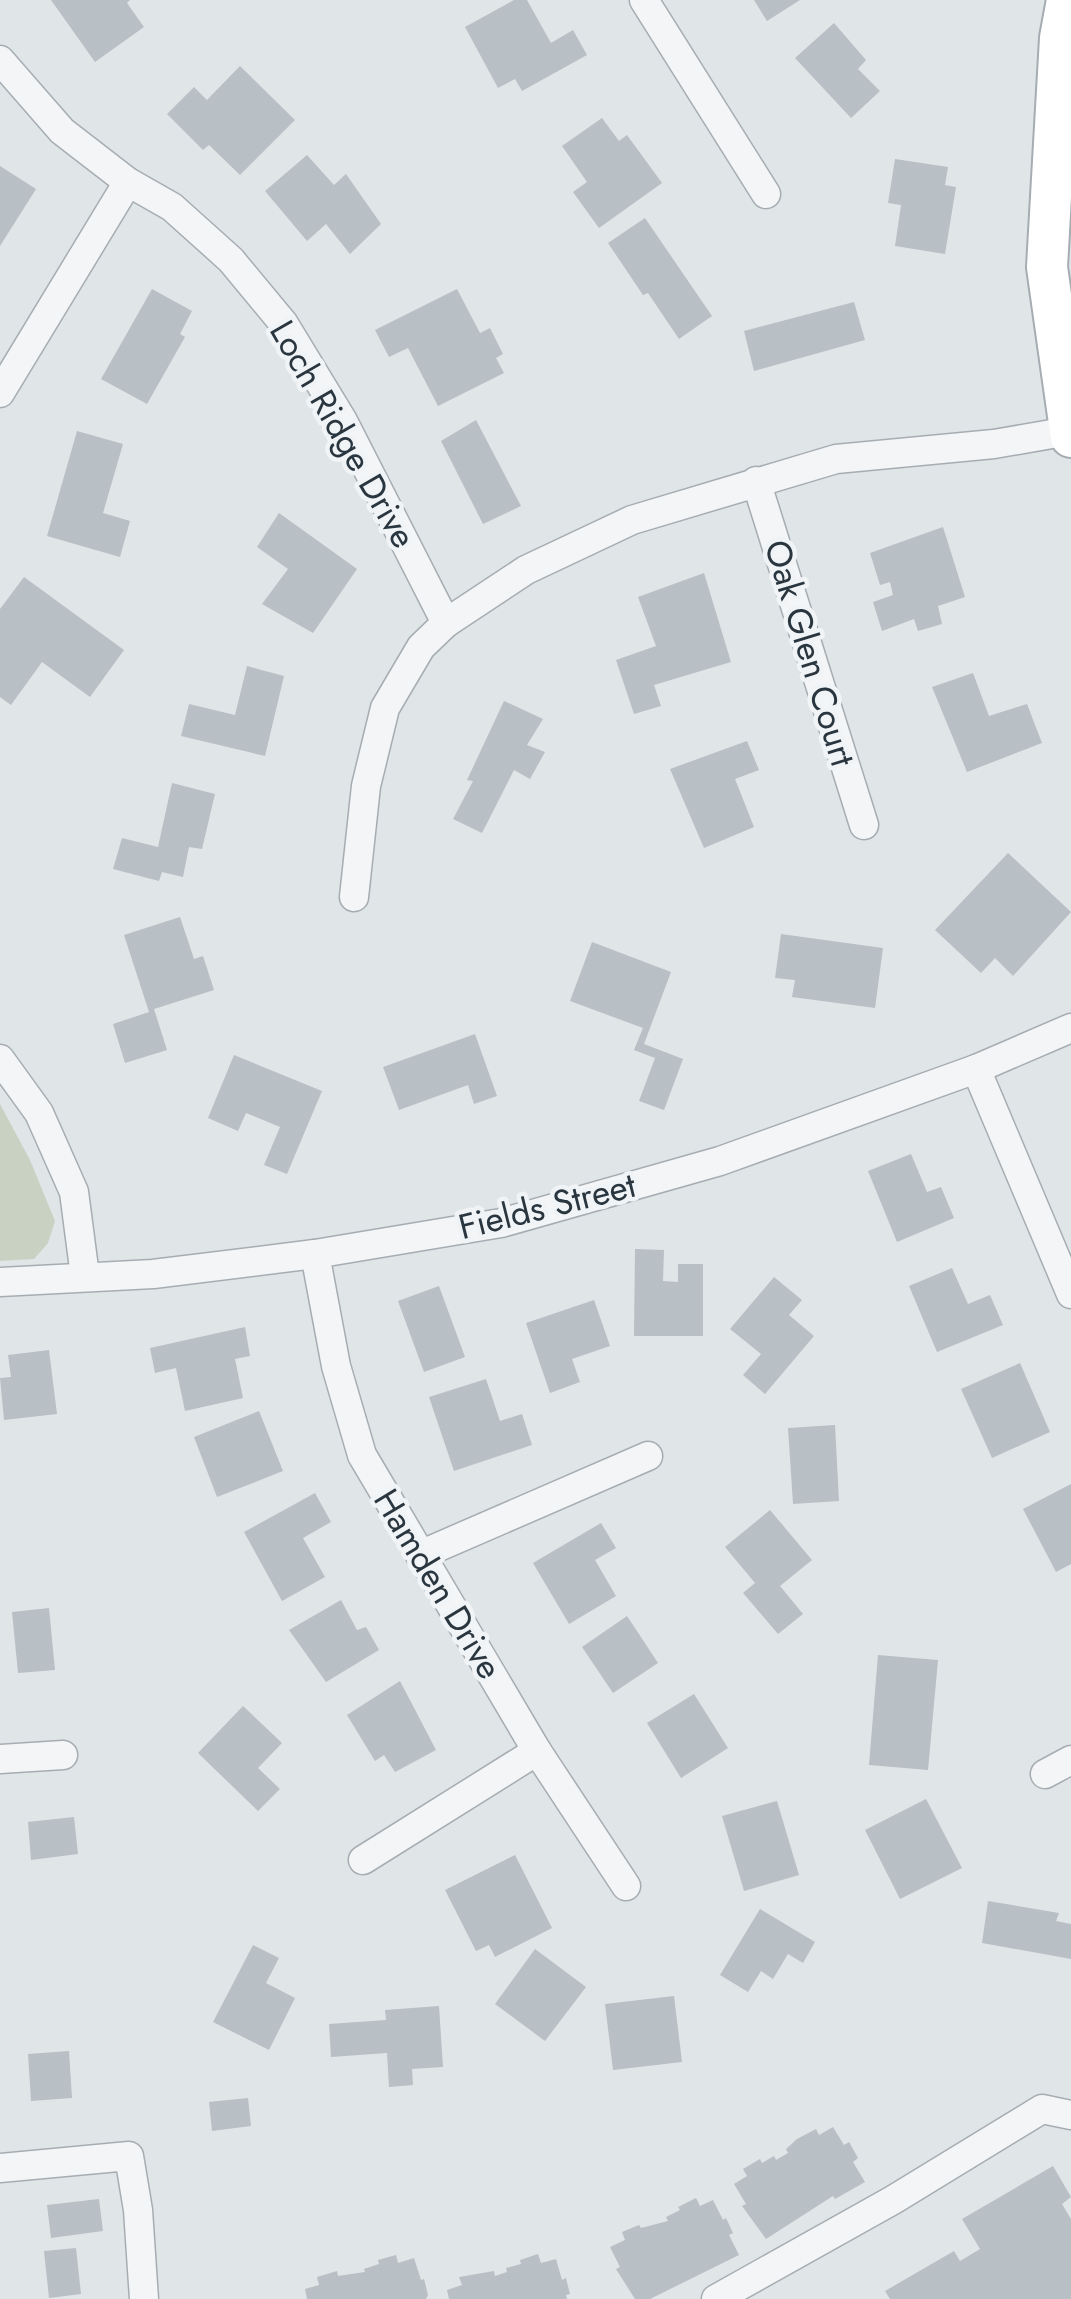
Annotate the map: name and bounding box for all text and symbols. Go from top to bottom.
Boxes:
street label: Loch Ridge Drive [257,311,429,557]
street label: Oak Glen Court [752,534,868,773]
street label: Fields Street [453,1160,641,1252]
street label: Hamden Drive [362,1479,514,1689]

